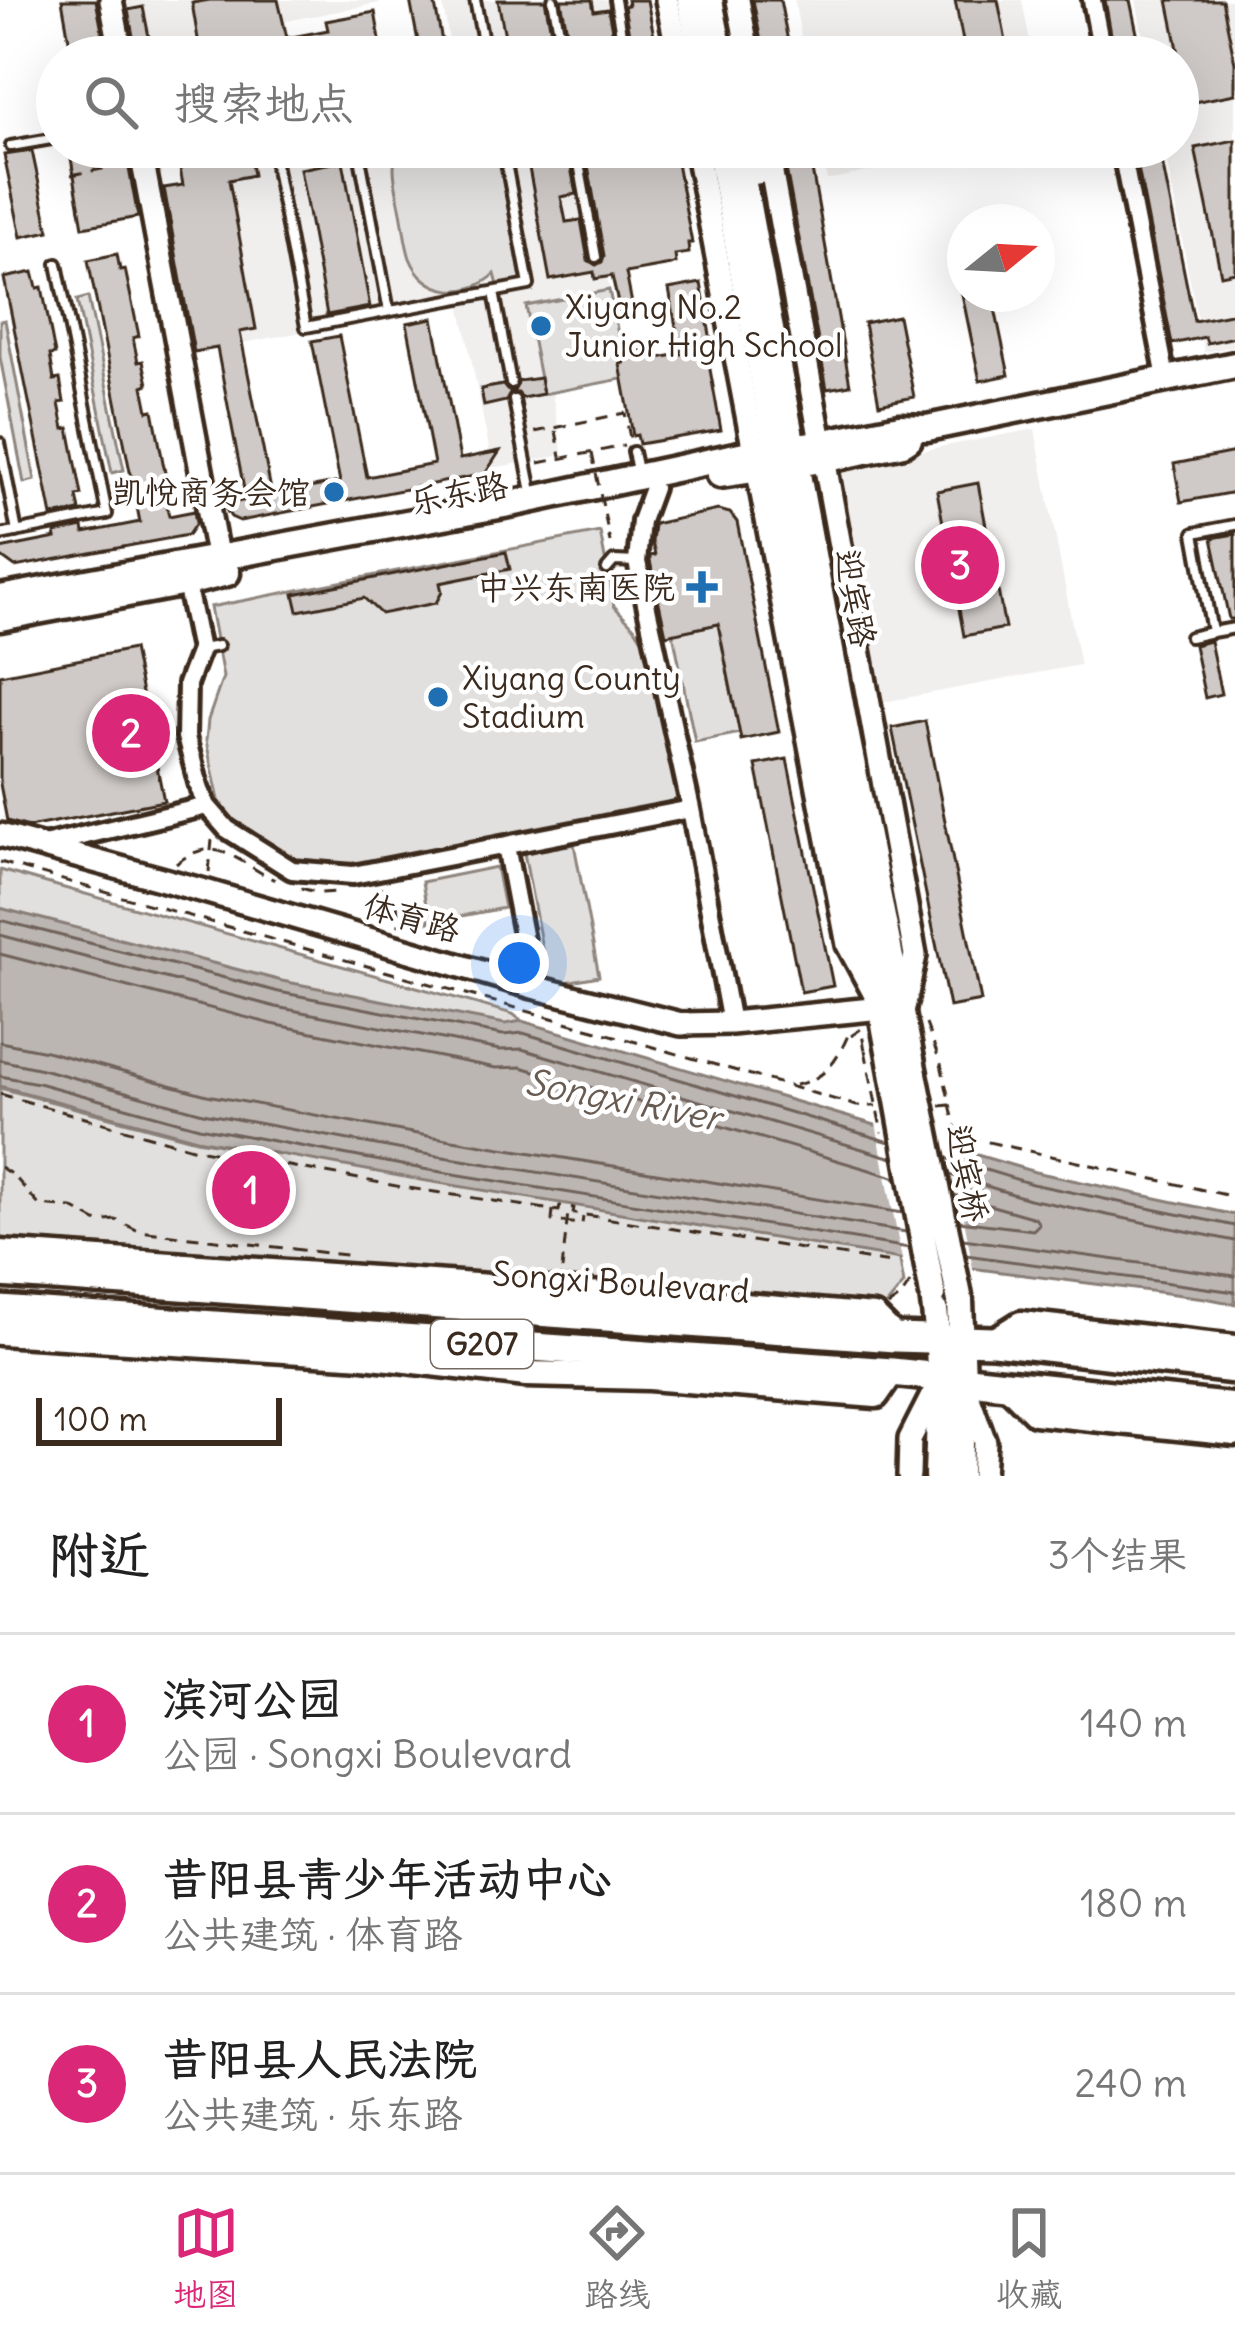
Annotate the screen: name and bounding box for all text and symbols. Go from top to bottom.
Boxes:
search box [36,36,1199,168]
icon: search [78,69,144,135]
text: 搜索地点 [174,75,354,131]
north arrow [947,204,1055,312]
place label: Xiyang No.2 Junior High School [565,286,842,366]
marker: Xiyang No.2 Junior High School [528,313,554,339]
street label: 乐东路 [406,463,512,523]
place label: 凯悦商务会馆 [112,471,310,513]
marker: 凯悦商务会馆 [321,479,347,505]
pin: 3 [921,520,999,610]
street label: 迎宾路 [827,546,885,650]
place label: 中兴东南医院 [477,566,675,608]
marker: 中兴东南医院 [686,571,718,603]
place label: Xiyang County Stadium [462,657,681,737]
marker: Xiyang County Stadium [425,684,451,710]
pin: 2 [92,688,170,778]
street label: 体育路 [359,883,465,951]
your location [489,933,549,993]
water label: Songxi River [522,1059,729,1142]
street label: 迎宾桥 [938,1120,998,1226]
pin: 1 [212,1145,290,1235]
street label: Songxi Boulevard [491,1252,751,1312]
road number: G207 [431,1320,533,1368]
scale bar [36,1392,282,1445]
text: 100 m [54,1398,147,1440]
text: 附近 [48,1523,150,1587]
text: 3个结果 [1048,1531,1187,1580]
text: 滨河公园 [162,1671,342,1727]
text: 1 [79,1699,95,1748]
text: 140 m [1080,1699,1187,1748]
text: 公园 · Songxi Boulevard [162,1730,572,1779]
text: 昔阳县青少年活动中心 [162,1851,612,1907]
text: 2 [76,1879,98,1928]
text: 180 m [1080,1879,1187,1928]
text: 公共建筑 · 体育路 [162,1910,462,1959]
text: 昔阳县人民法院 [162,2031,477,2087]
text: 3 [76,2059,98,2108]
text: 240 m [1075,2059,1187,2108]
text: 公共建筑 · 乐东路 [162,2090,462,2139]
tab: 地图 [173,2200,239,2315]
tab: 路线 [584,2200,650,2315]
tab: 收藏 [996,2200,1062,2315]

